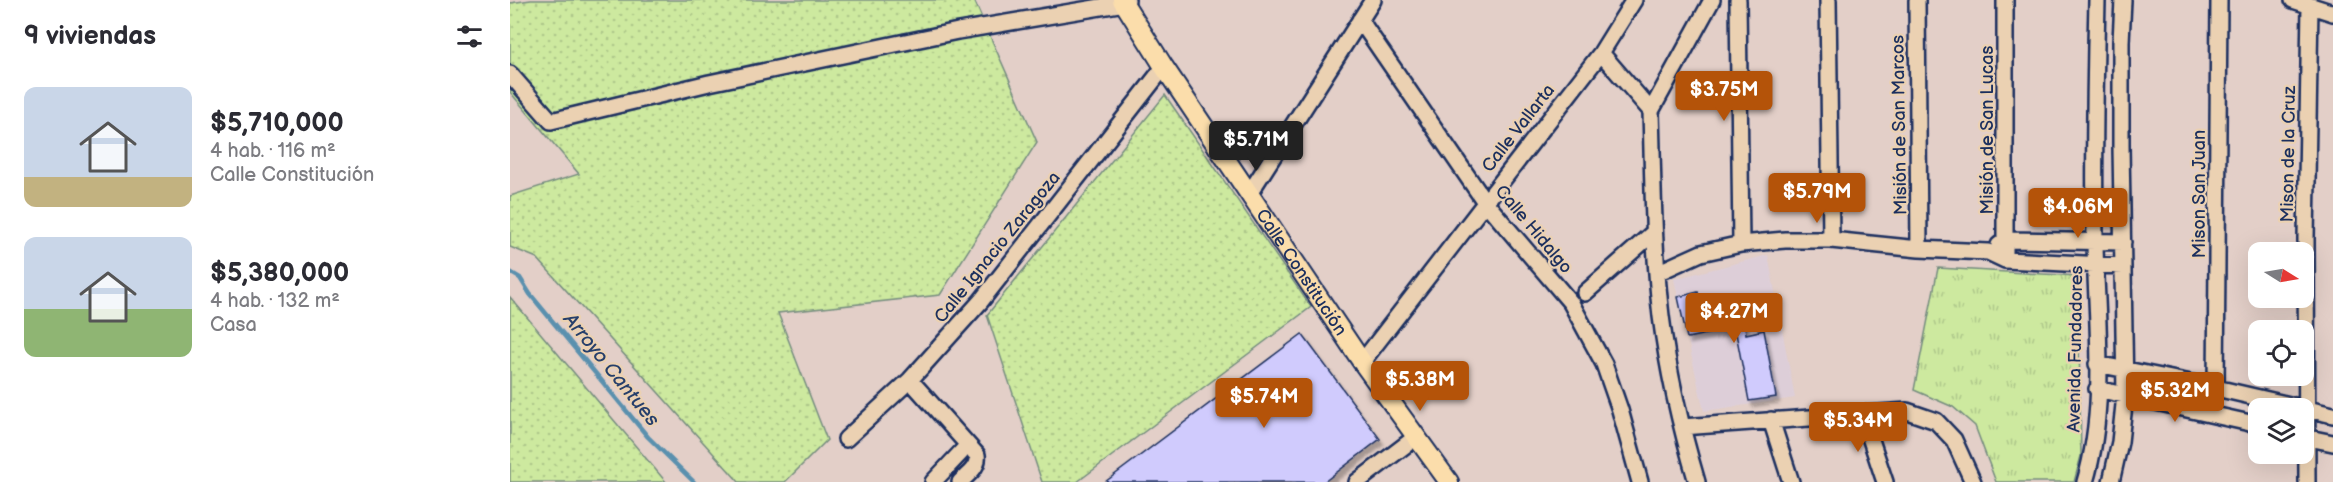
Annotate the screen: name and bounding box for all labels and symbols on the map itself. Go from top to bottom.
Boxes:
street label: Misión de San Marcos [1887,35,1912,215]
street label: Misión de San Lucas [1977,46,1998,214]
pin: $3.75M [1675,71,1773,122]
street label: Calle Vallarta [1478,80,1559,176]
street label: Mison de la Cruz [2277,85,2300,222]
pin: $5.71M [1207,121,1305,172]
street label: Mison San Juan [2189,130,2210,258]
street label: Calle Ignacio Zaragoza [930,168,1065,327]
pin: $5.79M [1768,173,1866,224]
street label: Calle Hidalgo [1491,181,1577,278]
pin: $4.06M [2029,188,2127,239]
street label: Calle Constitución [1251,205,1351,340]
north arrow [2248,242,2314,308]
street label: Avenida Fundadores [2064,265,2087,433]
pin: $4.27M [1685,293,1783,344]
water label: Arroyo Cantues [558,307,664,431]
pin: $5.38M [1371,361,1469,412]
pin: $5.32M [2126,372,2224,423]
pin: $5.74M [1215,378,1313,429]
pin: $5.34M [1809,402,1907,453]

